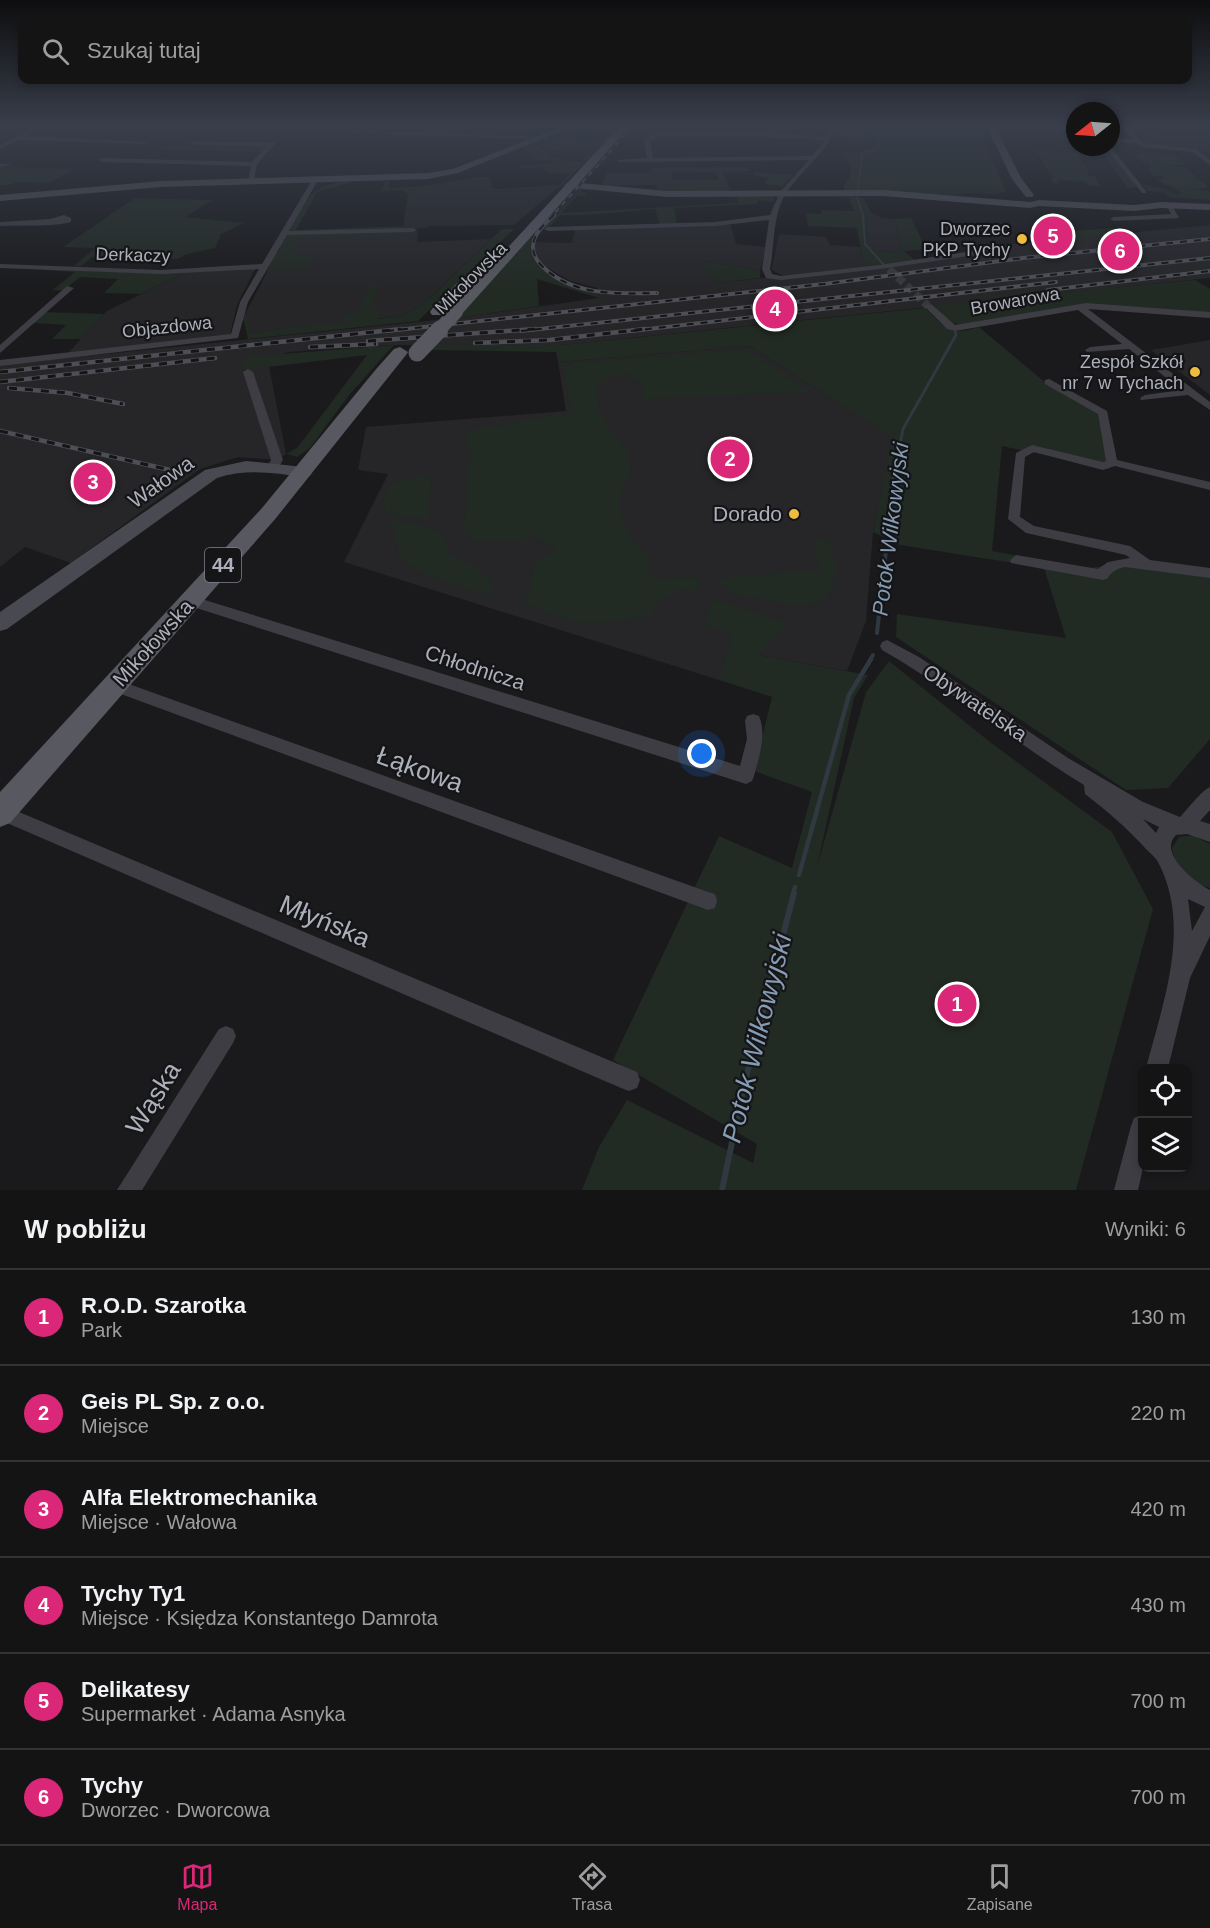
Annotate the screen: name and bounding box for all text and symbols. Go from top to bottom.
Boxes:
search box [18,18,1192,84]
icon: search [39,35,72,68]
text: Szukaj tutaj [87,38,201,63]
north arrow [1066,102,1120,156]
pin: 5 [1034,214,1072,258]
place label: Dworzec PKP Tychy [923,219,1010,260]
pin: 6 [1100,228,1140,274]
marker: Dworzec PKP Tychy [1015,232,1029,246]
street label: Mikołowska [431,237,512,318]
street label: Derkaczy [95,244,171,266]
street label: Browarowa [969,283,1062,319]
pin: 4 [756,286,794,332]
street label: Objazdowa [121,312,214,342]
place label: Zespół Szkół nr 7 w Tychach [1062,352,1183,393]
marker: Zespół Szkół nr 7 w Tychach [1188,365,1202,379]
pin: 2 [710,436,750,482]
water label: Potok Wilkowyjski [867,440,914,617]
street label: Wałowa [124,451,198,512]
pin: 3 [74,460,112,504]
place label: Dorado [713,502,782,525]
marker: Dorado [787,507,801,521]
road number: 44 [205,548,241,582]
street label: Mikołowska [108,594,198,691]
street label: Chłodnicza [422,641,528,695]
street label: Obywatelska [919,659,1032,746]
your location [687,739,716,768]
street label: Łąkowa [373,740,468,799]
street label: Młyńska [275,889,375,954]
water label: Potok Wilkowyjski [717,929,798,1146]
pin: 1 [938,982,976,1026]
street label: Wąska [119,1056,187,1140]
map controls [1138,1064,1192,1172]
button: locate [1138,1064,1192,1118]
button: layers [1138,1118,1192,1172]
text: W pobliżu [24,1214,147,1244]
text: Wyniki: 6 [1105,1218,1186,1240]
text: R.O.D. Szarotka [81,1293,246,1318]
text: 1 [38,1306,49,1328]
text: 130 m [1130,1306,1186,1328]
text: Park [81,1319,122,1341]
text: Geis PL Sp. z o.o. [81,1389,265,1414]
text: 2 [38,1402,49,1424]
text: 220 m [1130,1402,1186,1424]
text: Miejsce [81,1415,149,1437]
text: Alfa Elektromechanika [81,1485,317,1510]
text: 3 [38,1498,49,1520]
text: 420 m [1130,1498,1186,1520]
text: Miejsce · Wałowa [81,1511,237,1533]
text: Tychy Ty1 [81,1581,185,1606]
text: 4 [38,1594,49,1616]
text: 430 m [1130,1594,1186,1616]
text: Miejsce · Księdza Konstantego Damrota [81,1607,438,1629]
text: Delikatesy [81,1677,190,1702]
text: 5 [38,1690,49,1712]
text: 700 m [1130,1690,1186,1712]
text: Supermarket · Adama Asnyka [81,1703,346,1725]
text: Tychy [81,1773,143,1798]
text: 6 [38,1786,49,1808]
text: 700 m [1130,1786,1186,1808]
text: Dworzec · Dworcowa [81,1799,270,1821]
tab: Mapa [177,1860,217,1914]
tab: Trasa [572,1860,612,1914]
tab: Zapisane [967,1860,1033,1914]

